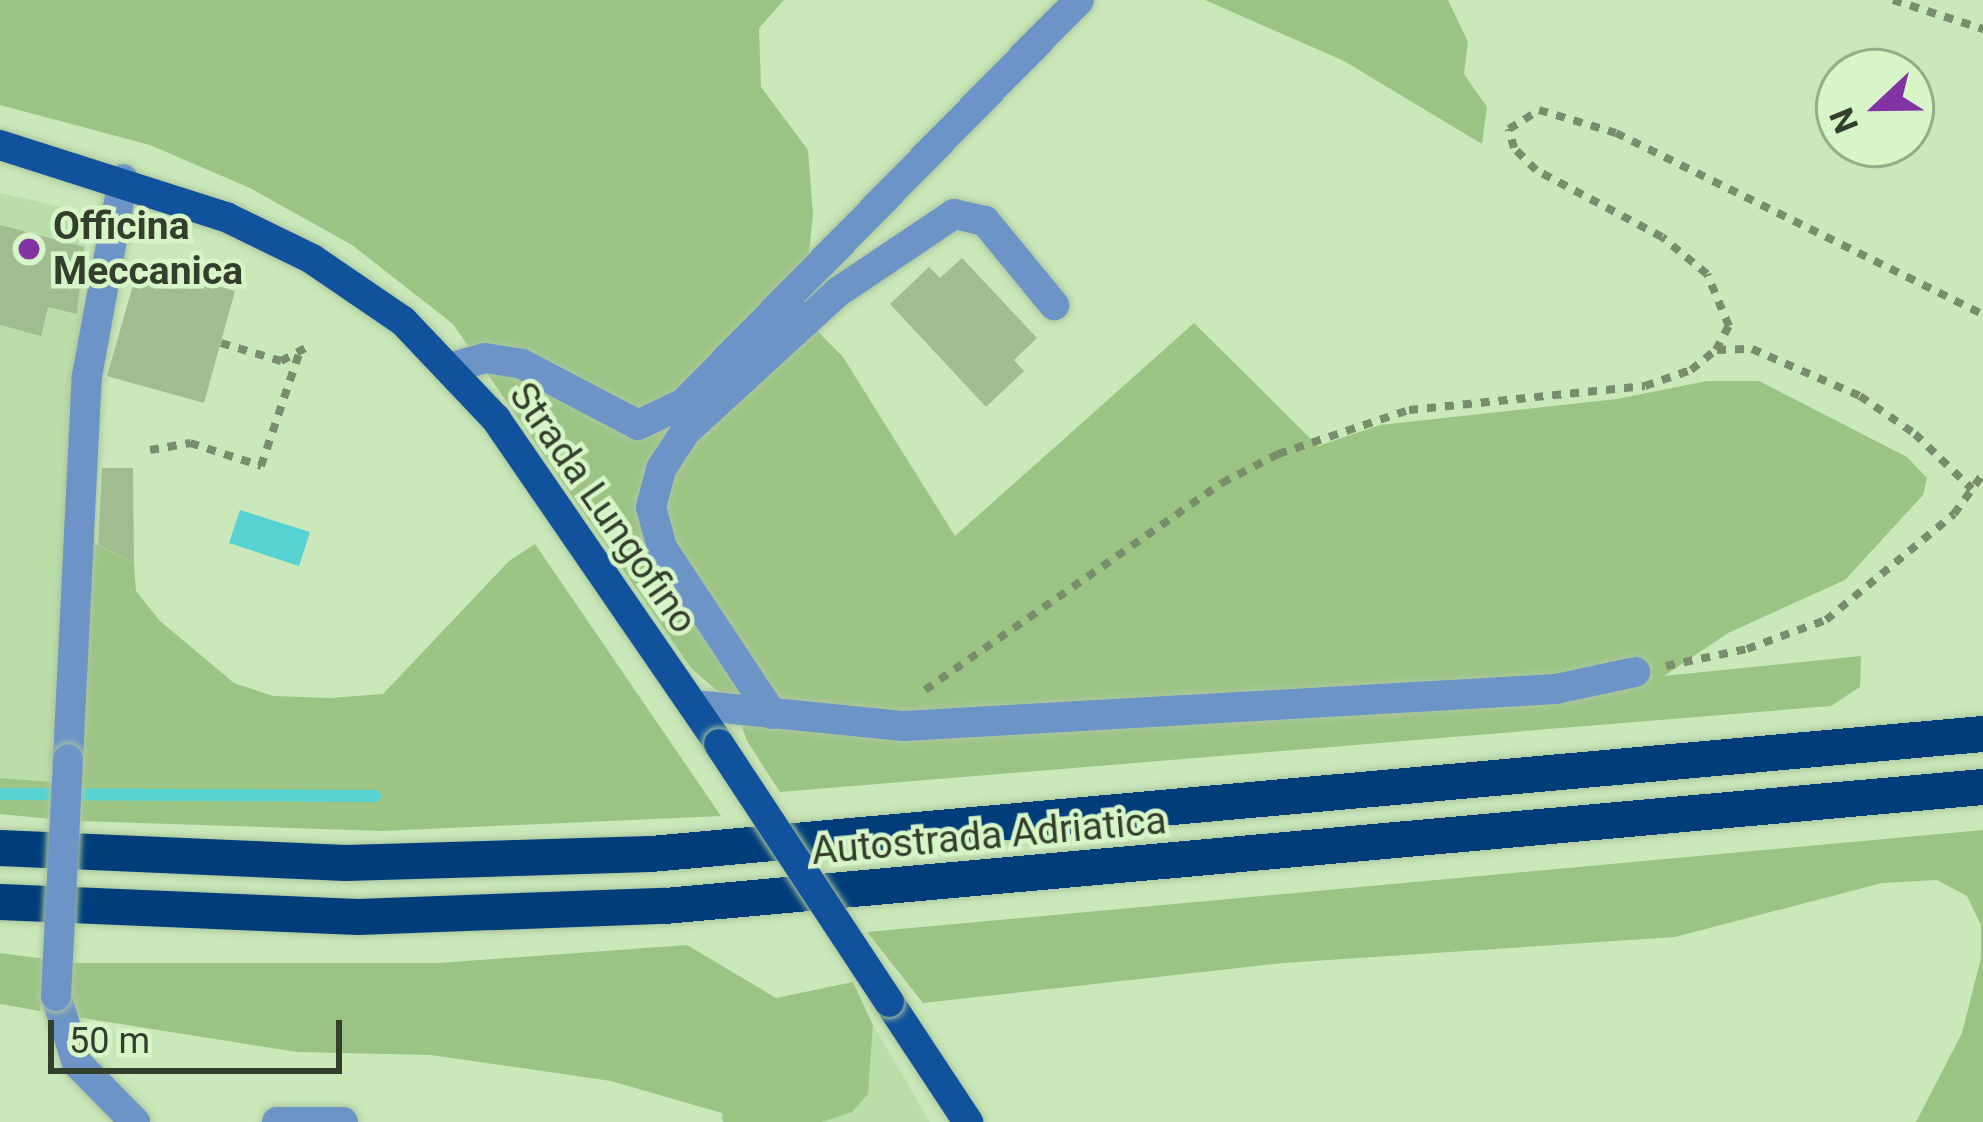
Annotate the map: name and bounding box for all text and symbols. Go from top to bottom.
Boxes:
north arrow [1815,48,1935,168]
text: N [1821,102,1866,139]
place label: Officina Meccanica [53,204,243,295]
marker: Officina Meccanica [16,236,42,262]
street label: Strada Lungofino [499,374,707,642]
street label: Autostrada Adriatica [810,797,1168,875]
scale bar [54,996,348,1070]
text: 50 m [69,1020,150,1062]

